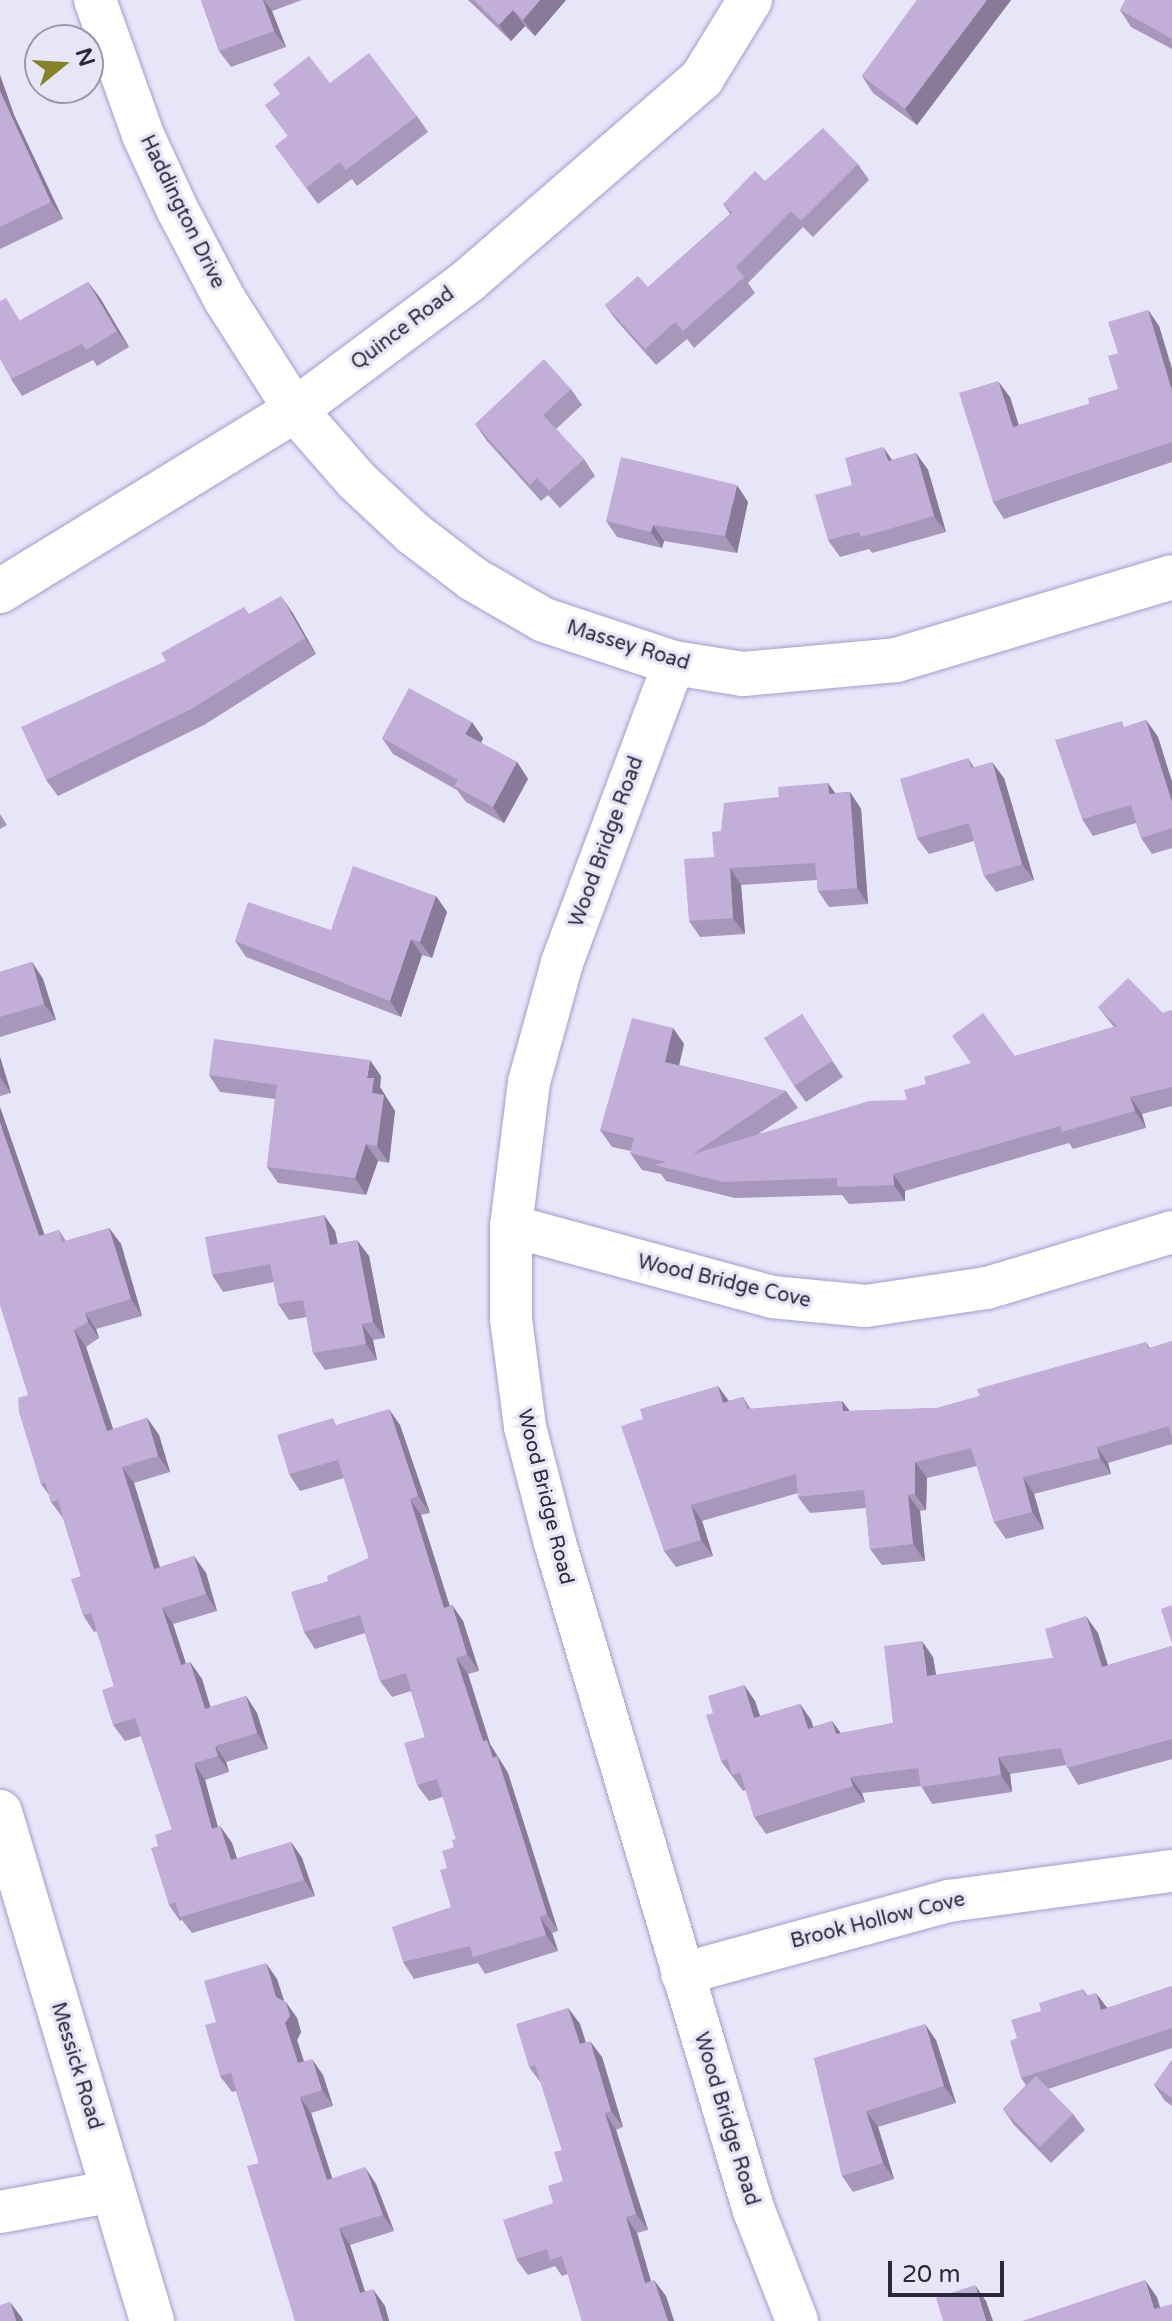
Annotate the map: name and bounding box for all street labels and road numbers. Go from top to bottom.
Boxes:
street label: Haddington Drive [134,131,230,293]
street label: Quince Road [347,282,459,376]
street label: Massey Road [564,616,692,676]
street label: Wood Bridge Road [565,753,649,931]
street label: Wood Bridge Cove [635,1250,813,1314]
street label: Wood Bridge Road [512,1407,578,1587]
street label: Brook Hollow Cove [788,1888,968,1954]
street label: Messick Road [45,2000,107,2132]
street label: Wood Bridge Road [688,2030,764,2208]

